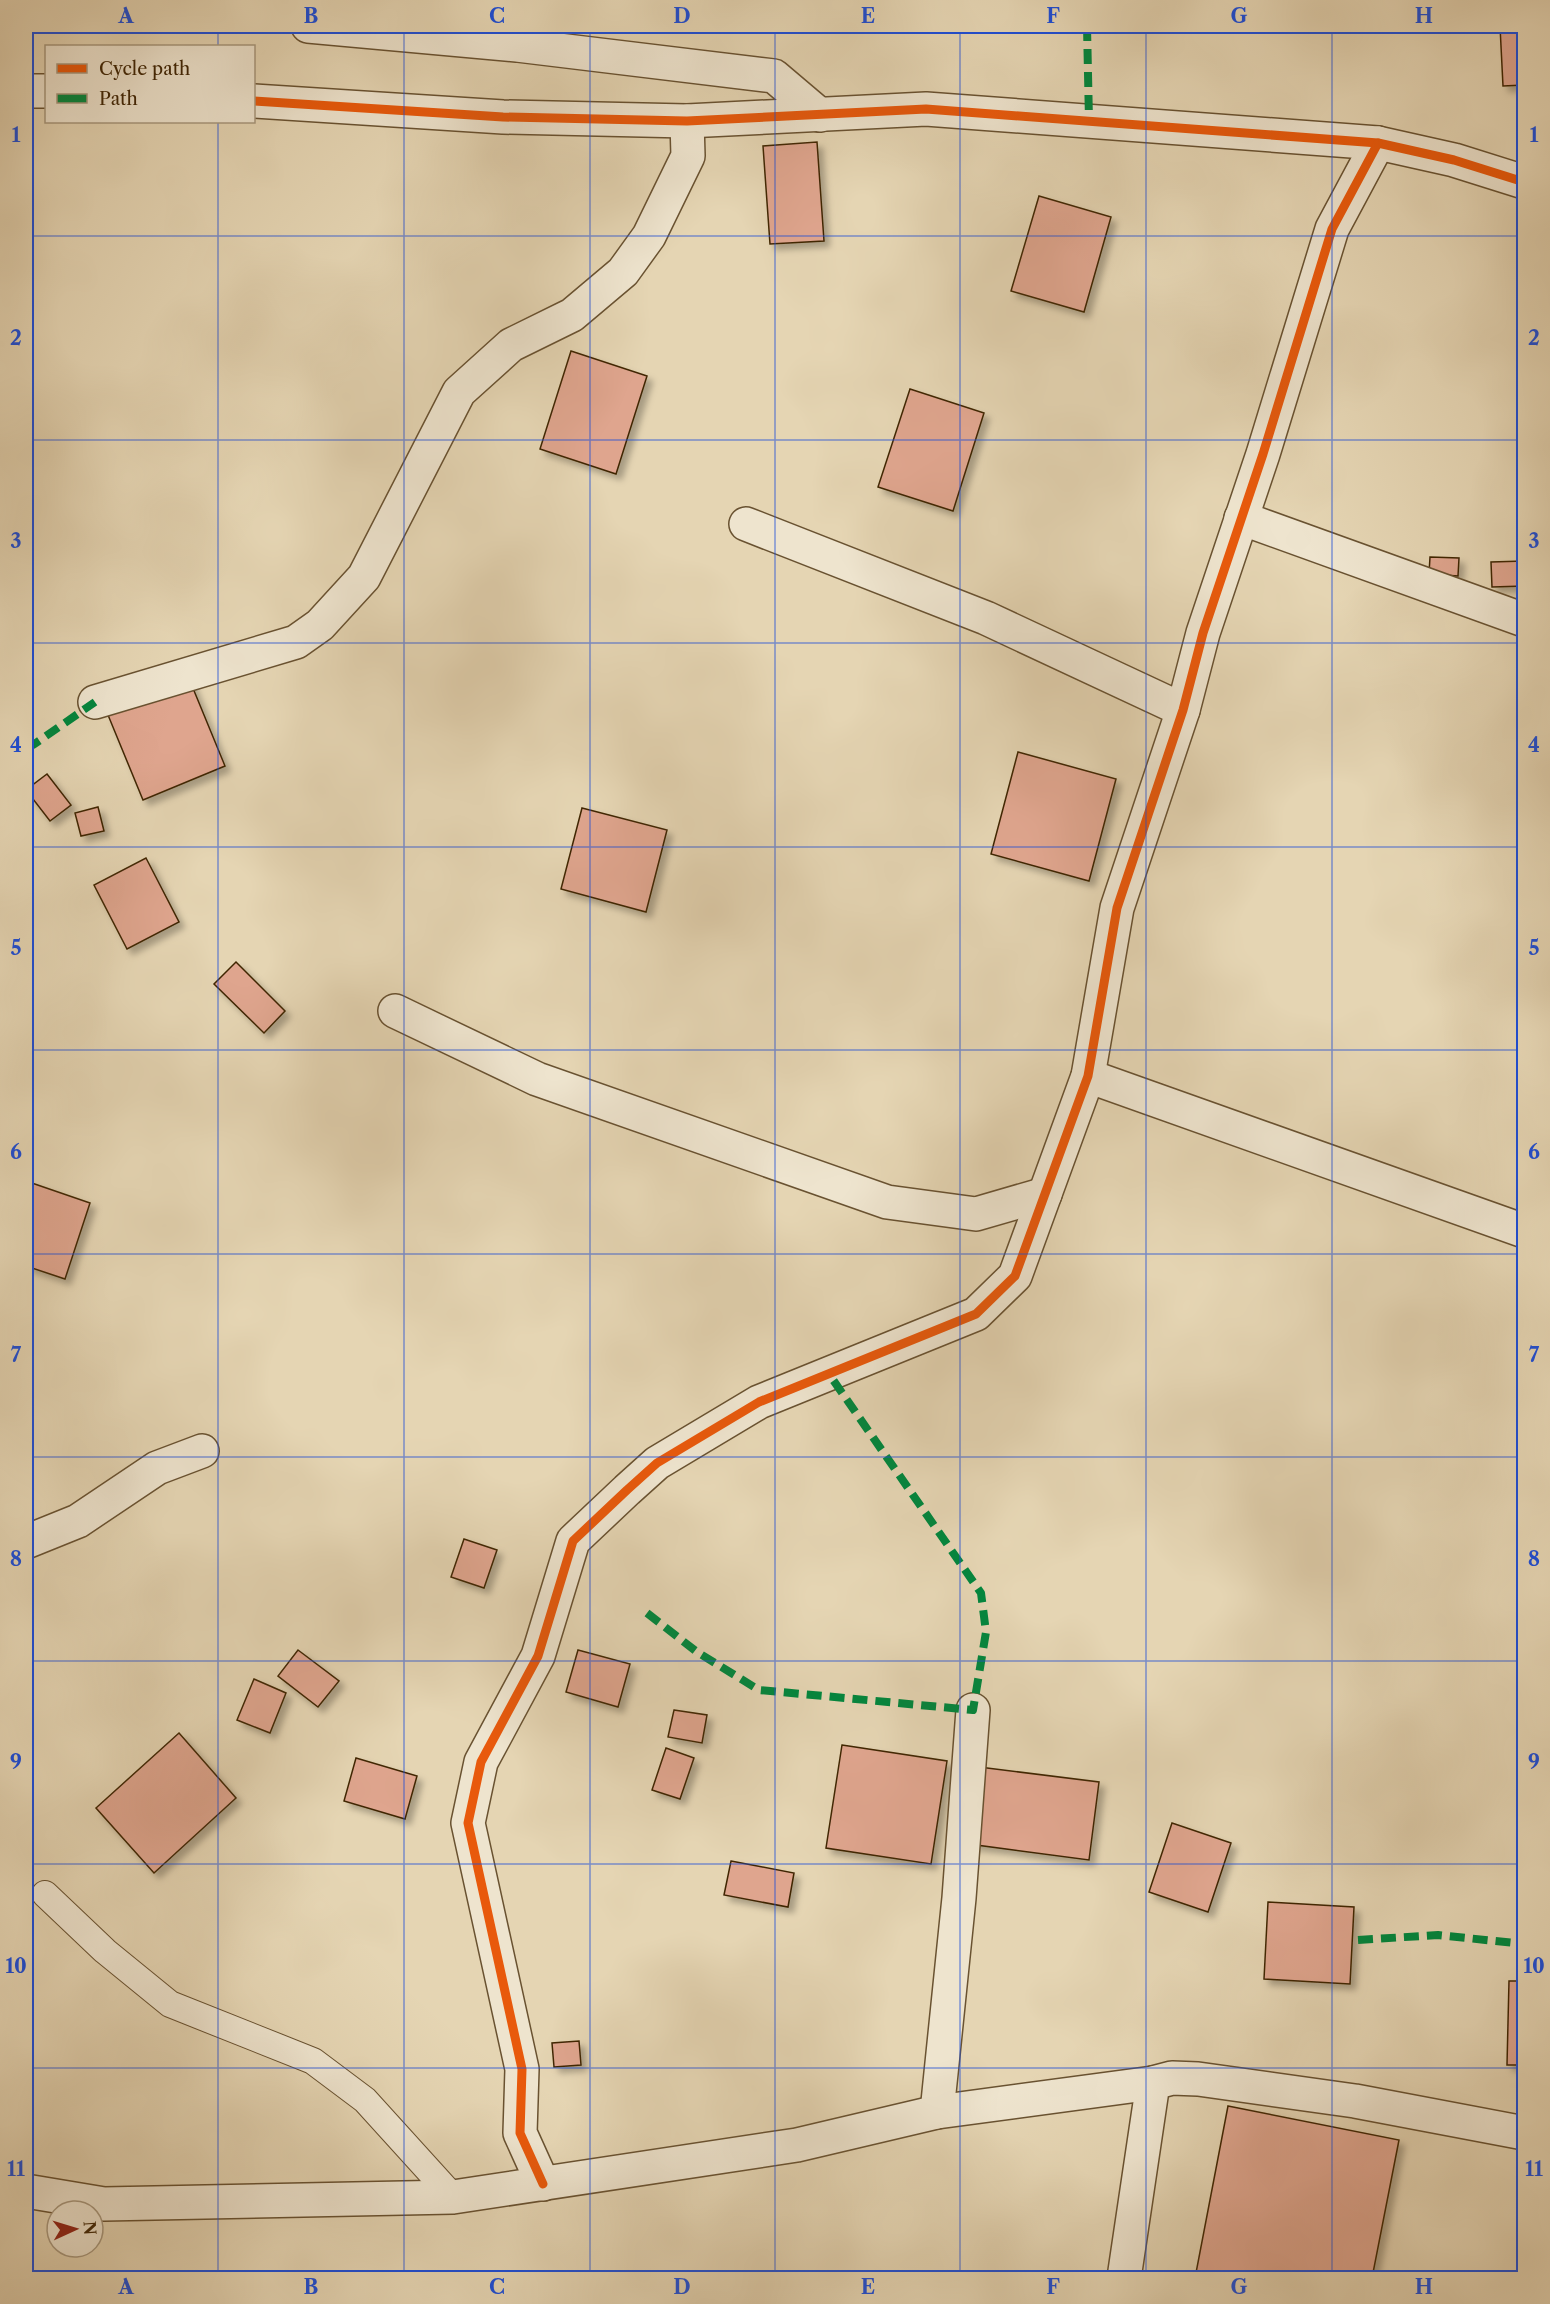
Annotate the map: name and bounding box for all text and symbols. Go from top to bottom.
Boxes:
text: A [117,4,134,28]
text: B [304,4,319,28]
text: C [489,4,505,28]
text: D [673,4,691,28]
text: E [861,4,875,28]
text: F [1046,4,1060,28]
text: G [1231,4,1248,28]
text: H [1415,4,1433,28]
legend [45,45,255,123]
text: Cycle path [99,58,190,80]
text: Path [99,88,138,110]
text: 1 [12,123,21,147]
text: 1 [1530,123,1539,147]
text: 2 [10,326,22,350]
text: 2 [1528,326,1540,350]
text: 3 [10,529,22,553]
text: 3 [1528,529,1540,553]
text: 4 [10,733,22,757]
text: 4 [1528,733,1540,757]
text: 5 [10,936,22,960]
text: 5 [1528,936,1540,960]
text: 6 [10,1140,22,1164]
text: 6 [1528,1140,1540,1164]
text: 7 [11,1343,22,1367]
text: 7 [1529,1343,1540,1367]
text: 8 [10,1547,22,1571]
text: 8 [1528,1547,1540,1571]
text: 9 [10,1750,22,1774]
text: 9 [1528,1750,1540,1774]
text: 10 [5,1954,27,1978]
text: 10 [1523,1954,1545,1978]
text: 11 [7,2157,25,2181]
text: 11 [1525,2157,1543,2181]
north arrow [45,2199,105,2259]
text: N [80,2220,100,2236]
text: A [117,2275,134,2299]
text: B [304,2275,319,2299]
text: C [489,2275,505,2299]
text: D [673,2275,691,2299]
text: E [861,2275,875,2299]
text: F [1046,2275,1060,2299]
text: G [1231,2275,1248,2299]
text: H [1415,2275,1433,2299]

